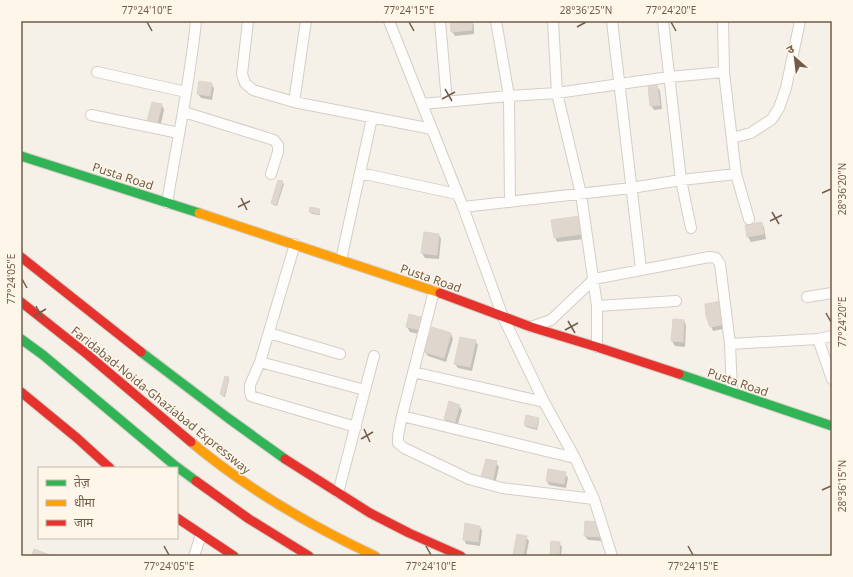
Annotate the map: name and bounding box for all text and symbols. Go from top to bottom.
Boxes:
text: 77°24'10"E [122,3,172,17]
text: 77°24'15"E [384,3,434,17]
text: 28°36'25"N [560,3,612,17]
text: 77°24'20"E [646,3,696,17]
north arrow [775,38,815,78]
text: उ [784,40,797,57]
street label: Pusta Road [90,158,156,194]
text: 28°36'20"N [835,163,849,215]
text: 77°24'05"E [4,254,18,304]
street label: Pusta Road [398,260,464,296]
text: 77°24'20"E [835,297,849,347]
street label: Faridabad-Noida-Ghaziabad Expressway [68,322,255,478]
street label: Pusta Road [705,364,771,400]
text: 28°36'15"N [835,460,849,512]
legend [38,467,178,539]
text: तेज़ [74,474,91,491]
text: धीमा [74,494,96,511]
text: जाम [74,514,94,531]
text: 77°24'05"E [144,559,194,573]
text: 77°24'10"E [406,559,456,573]
text: 77°24'15"E [668,559,718,573]

